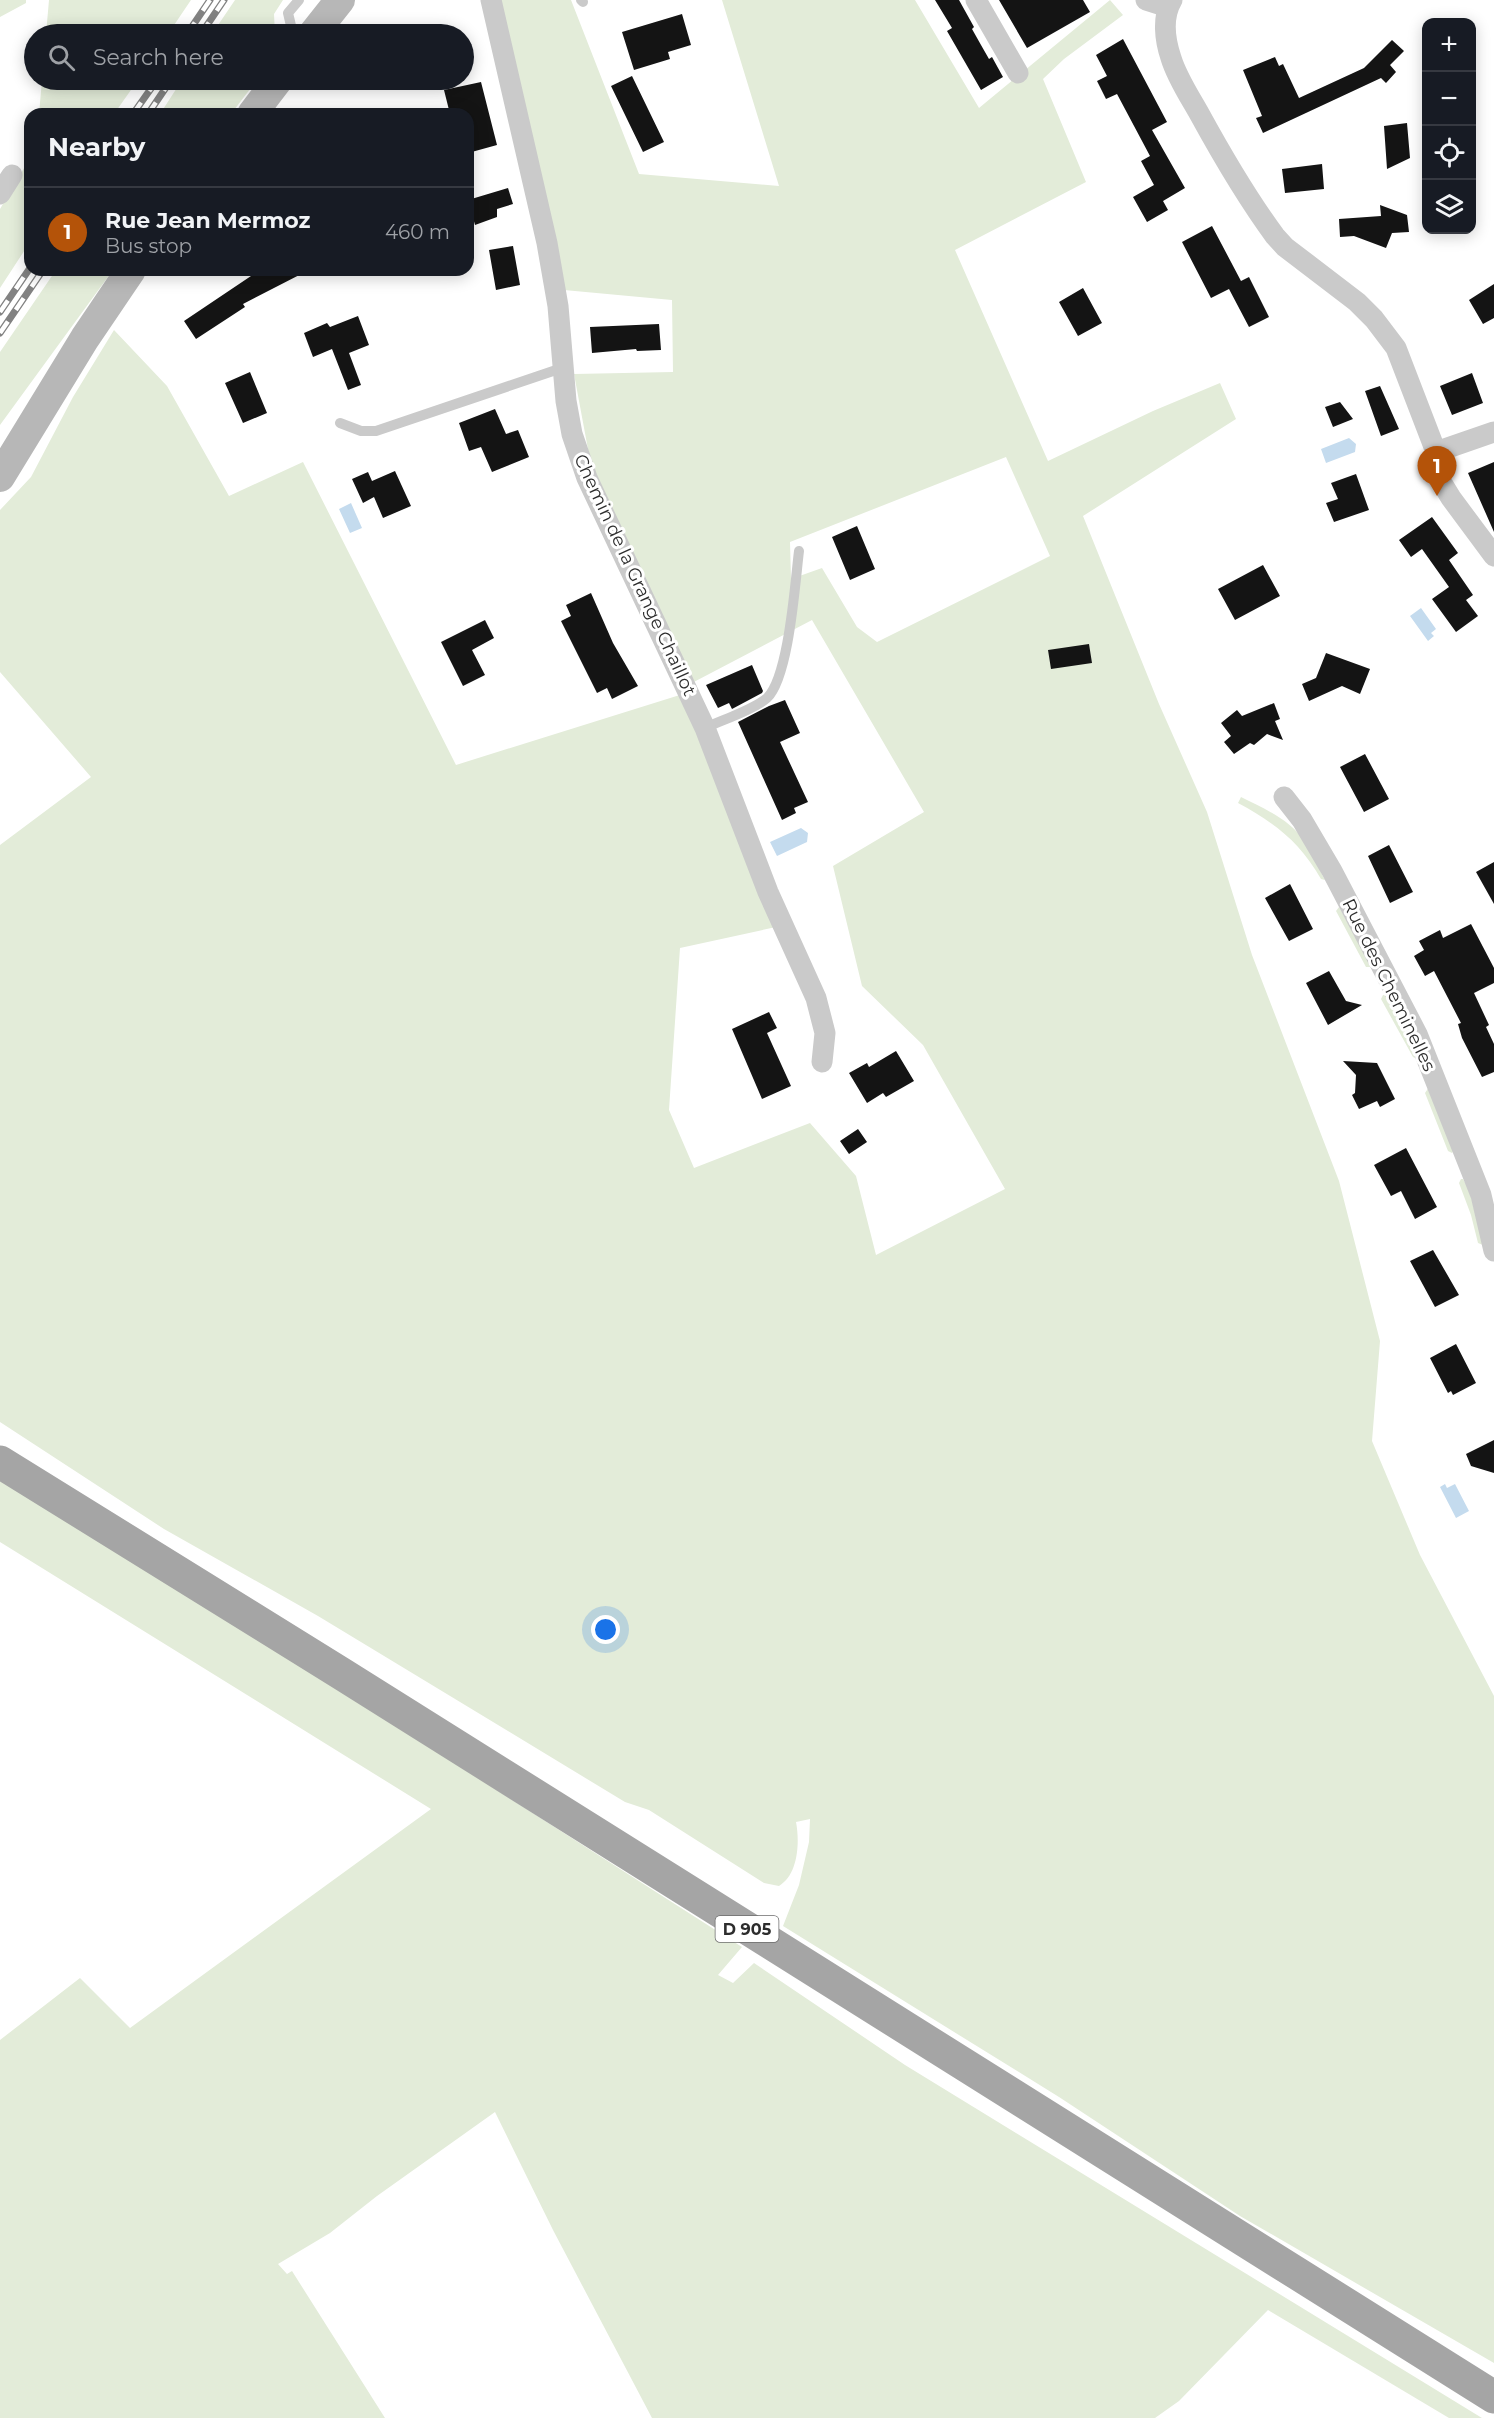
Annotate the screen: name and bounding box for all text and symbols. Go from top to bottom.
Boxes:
map controls [1422,18,1476,234]
button: + [1422,18,1476,72]
search box [24,24,474,90]
icon: search [45,41,78,74]
text: Search here [93,44,224,71]
button: − [1422,72,1476,126]
button: locate [1422,126,1476,180]
text: Nearby [48,131,145,163]
button: layers [1422,180,1476,234]
text: Rue Jean Mermoz [105,207,311,234]
text: 1 [64,220,71,244]
text: 460 m [385,220,450,244]
text: Bus stop [105,234,192,258]
pin: 1 [1418,446,1456,496]
street label: Chemin de la Grange Chaillot [569,451,701,699]
street label: Rue des Cheminelles [1338,895,1440,1075]
your location [591,1615,620,1644]
road number: D 905 [716,1916,778,1942]

